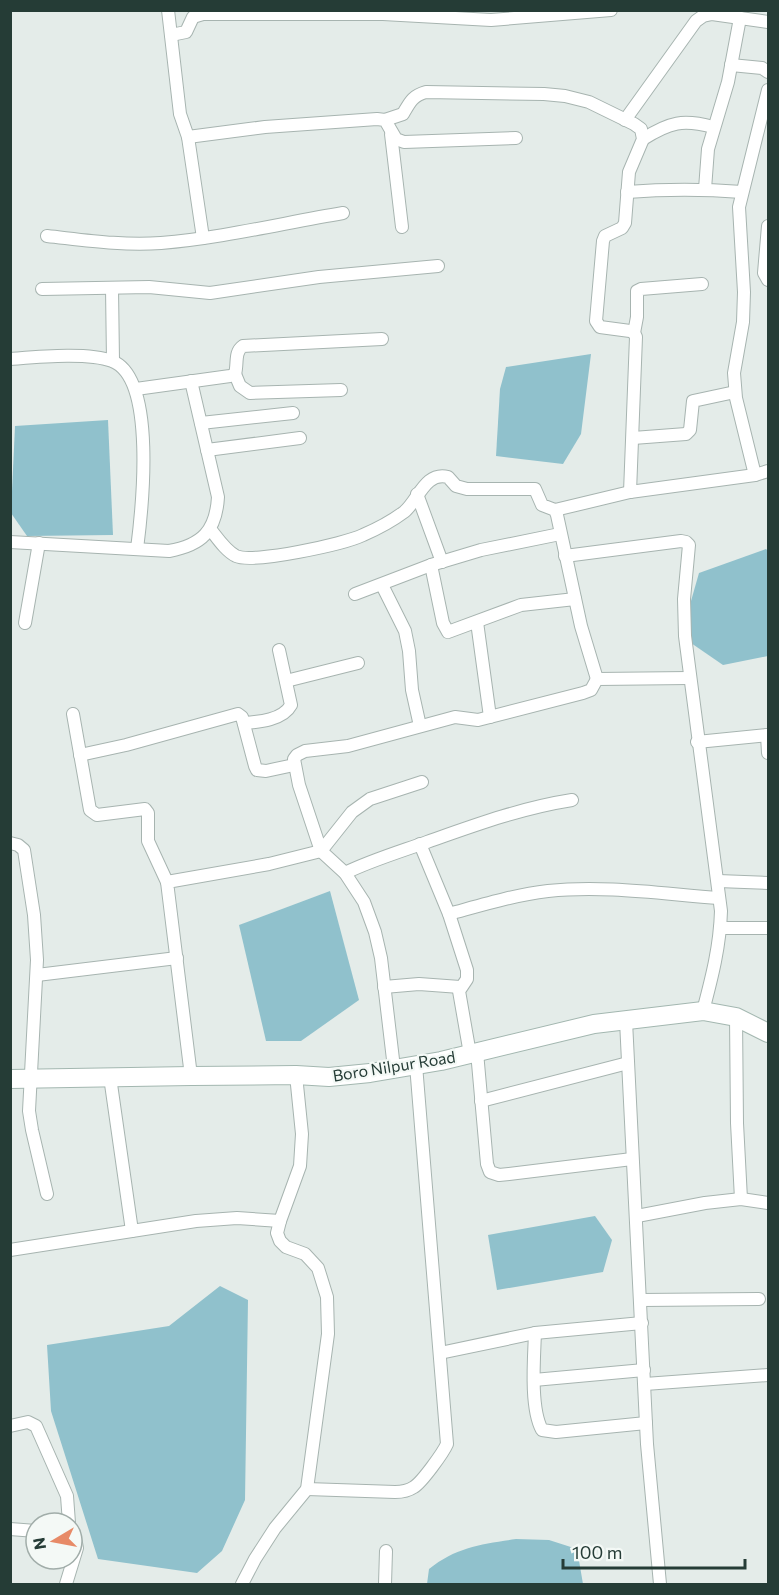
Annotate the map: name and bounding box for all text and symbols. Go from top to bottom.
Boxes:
street label: Boro Nilpur Road [331,1046,457,1085]
north arrow [24,1511,84,1571]
scale bar [563,1532,744,1570]
text: N [28,1536,49,1551]
text: 100 m [572,1541,622,1563]

